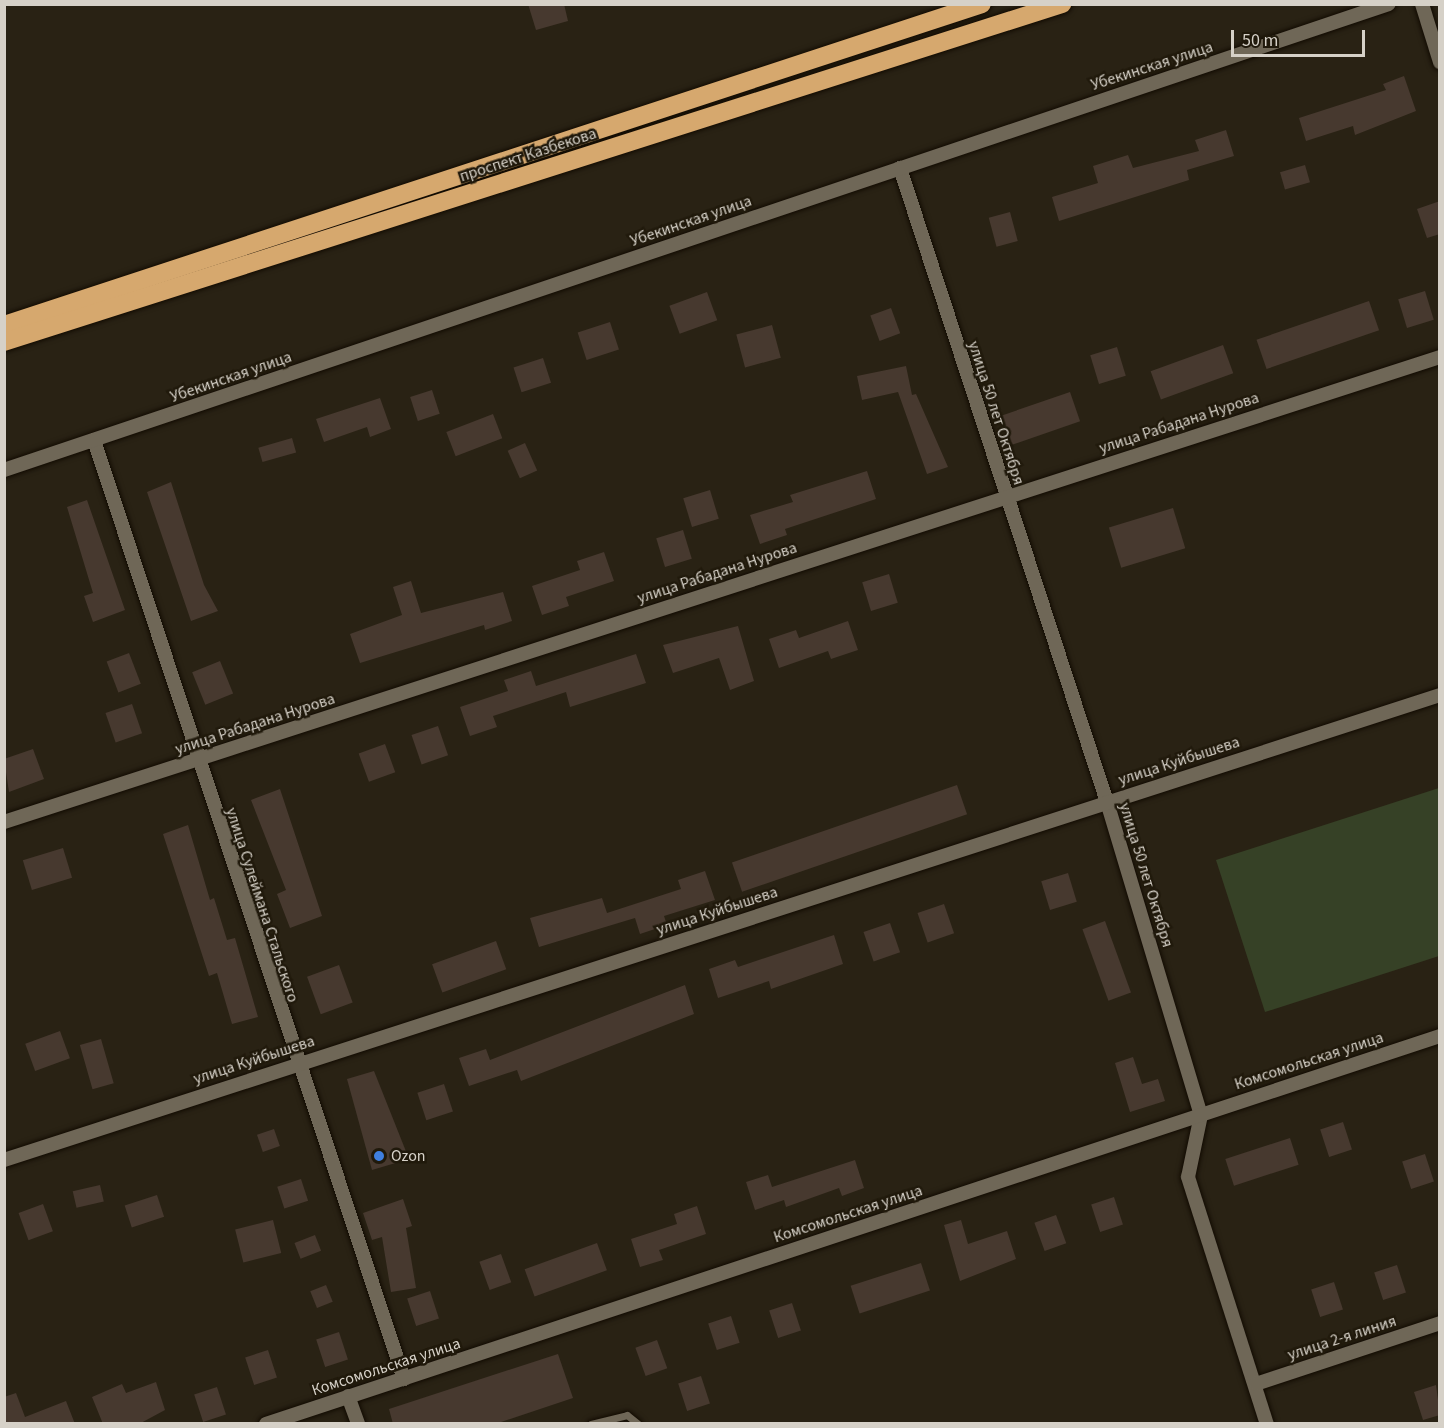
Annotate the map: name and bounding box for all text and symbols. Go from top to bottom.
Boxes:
scale bar [1234,18,1368,56]
text: 50 m [1242,28,1278,53]
street label: Убекинская улица [1089,37,1215,95]
street label: проспект Казбекова [457,124,599,186]
street label: Убекинская улица [628,191,754,251]
street label: улица 50 лет Октября [964,339,1028,487]
street label: Убекинская улица [168,347,294,407]
street label: улица Рабадана Нурова [1097,388,1261,458]
street label: улица Рабадана Нурова [635,538,799,608]
street label: улица Рабадана Нурова [173,689,337,759]
street label: улица Куйбышева [1116,732,1242,790]
street label: улица 50 лет Октября [1115,800,1177,950]
street label: улица Сулеймана Стальского [221,805,303,1005]
street label: улица Куйбышева [654,882,780,940]
street label: Комсомольская улица [1232,1028,1386,1094]
street label: улица Куйбышева [191,1031,317,1089]
place label: Ozon [391,1146,426,1166]
marker: Ozon [372,1149,386,1163]
street label: Комсомольская улица [771,1181,925,1247]
street label: улица 2-я линия [1285,1311,1399,1365]
street label: Комсомольская улица [309,1334,463,1400]

